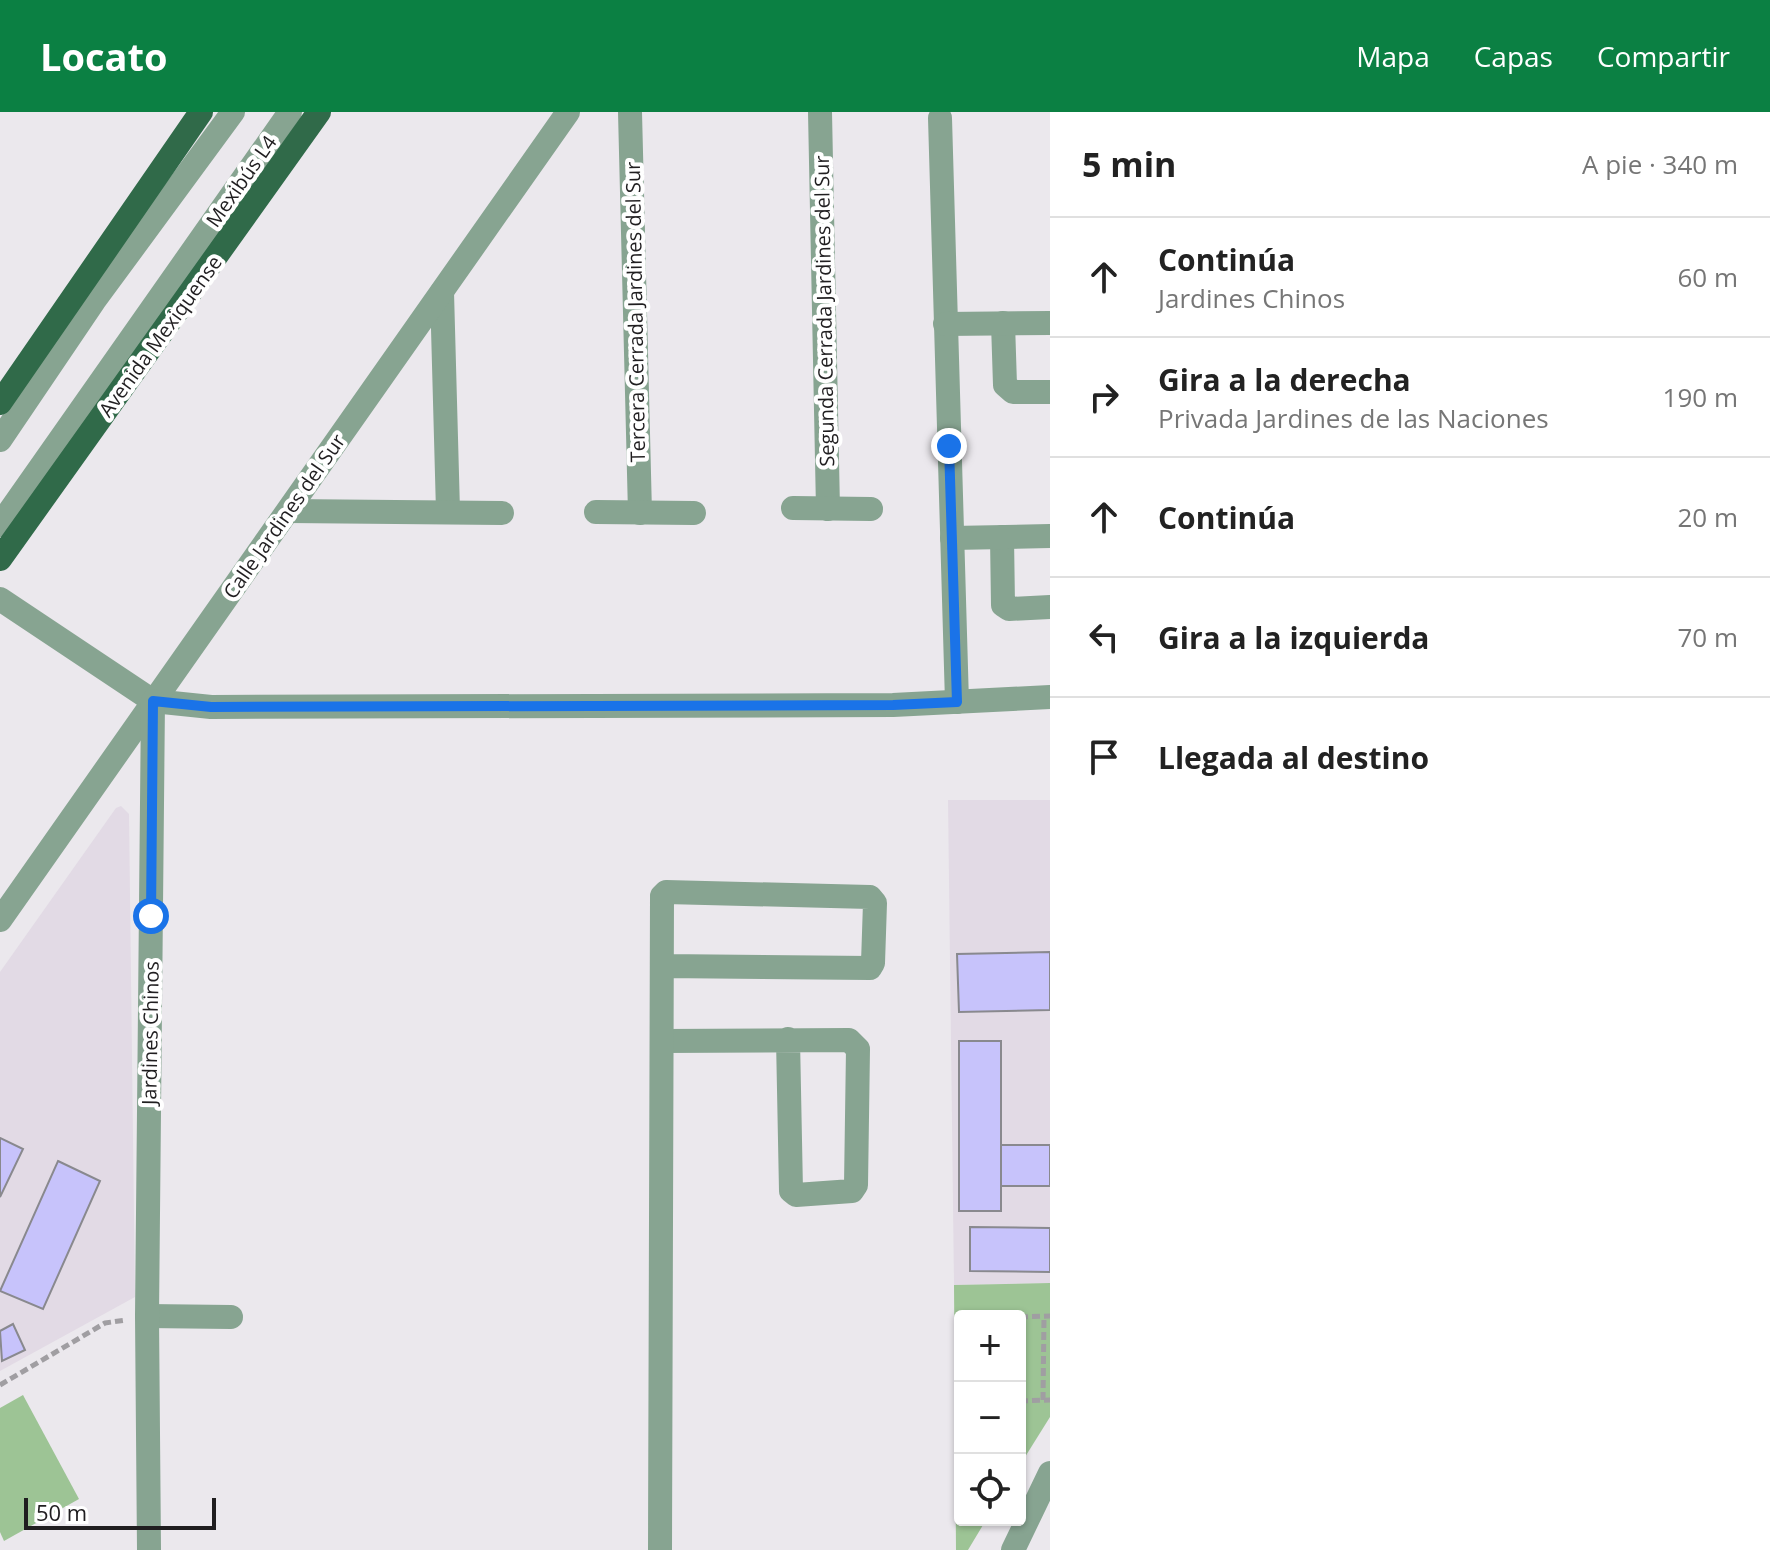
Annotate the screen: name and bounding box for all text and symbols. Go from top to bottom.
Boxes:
text: Locato [40,30,168,82]
text: Mapa [1356,37,1430,75]
text: Capas [1474,37,1553,75]
text: Compartir [1597,37,1730,75]
street label: Mexibús L4 [200,129,283,232]
text: 5 min [1082,141,1176,187]
text: A pie · 340 m [1582,146,1738,182]
street label: Segunda Cerrada Jardines del Sur [808,155,840,467]
street label: Tercera Cerrada Jardines del Sur [619,161,651,463]
text: Continúa [1158,239,1295,280]
street label: Avenida Mexiquense [92,250,228,422]
icon: ahead [1082,255,1126,299]
text: 60 m [1677,259,1738,295]
text: Jardines Chinos [1158,280,1345,316]
text: Gira a la derecha [1158,359,1411,400]
icon: right [1082,375,1126,419]
text: 190 m [1663,379,1738,415]
text: Privada Jardines de las Naciones [1158,400,1549,436]
street label: Calle Jardines del Sur [217,428,351,604]
route end [931,428,967,464]
icon: ahead [1082,495,1126,539]
text: Continúa [1158,497,1295,538]
text: 20 m [1677,499,1738,535]
icon: left [1082,615,1126,659]
text: Gira a la izquierda [1158,617,1430,658]
text: 70 m [1677,619,1738,655]
icon: arrive [1082,735,1126,779]
text: Llegada al destino [1158,737,1429,778]
route start [133,898,169,934]
street label: Jardines Chinos [135,961,165,1107]
map controls [954,1310,1026,1526]
button: + [954,1310,1026,1382]
button: − [954,1382,1026,1454]
button: locate [954,1454,1026,1526]
scale bar [24,1494,216,1530]
text: 50 m [36,1497,87,1527]

